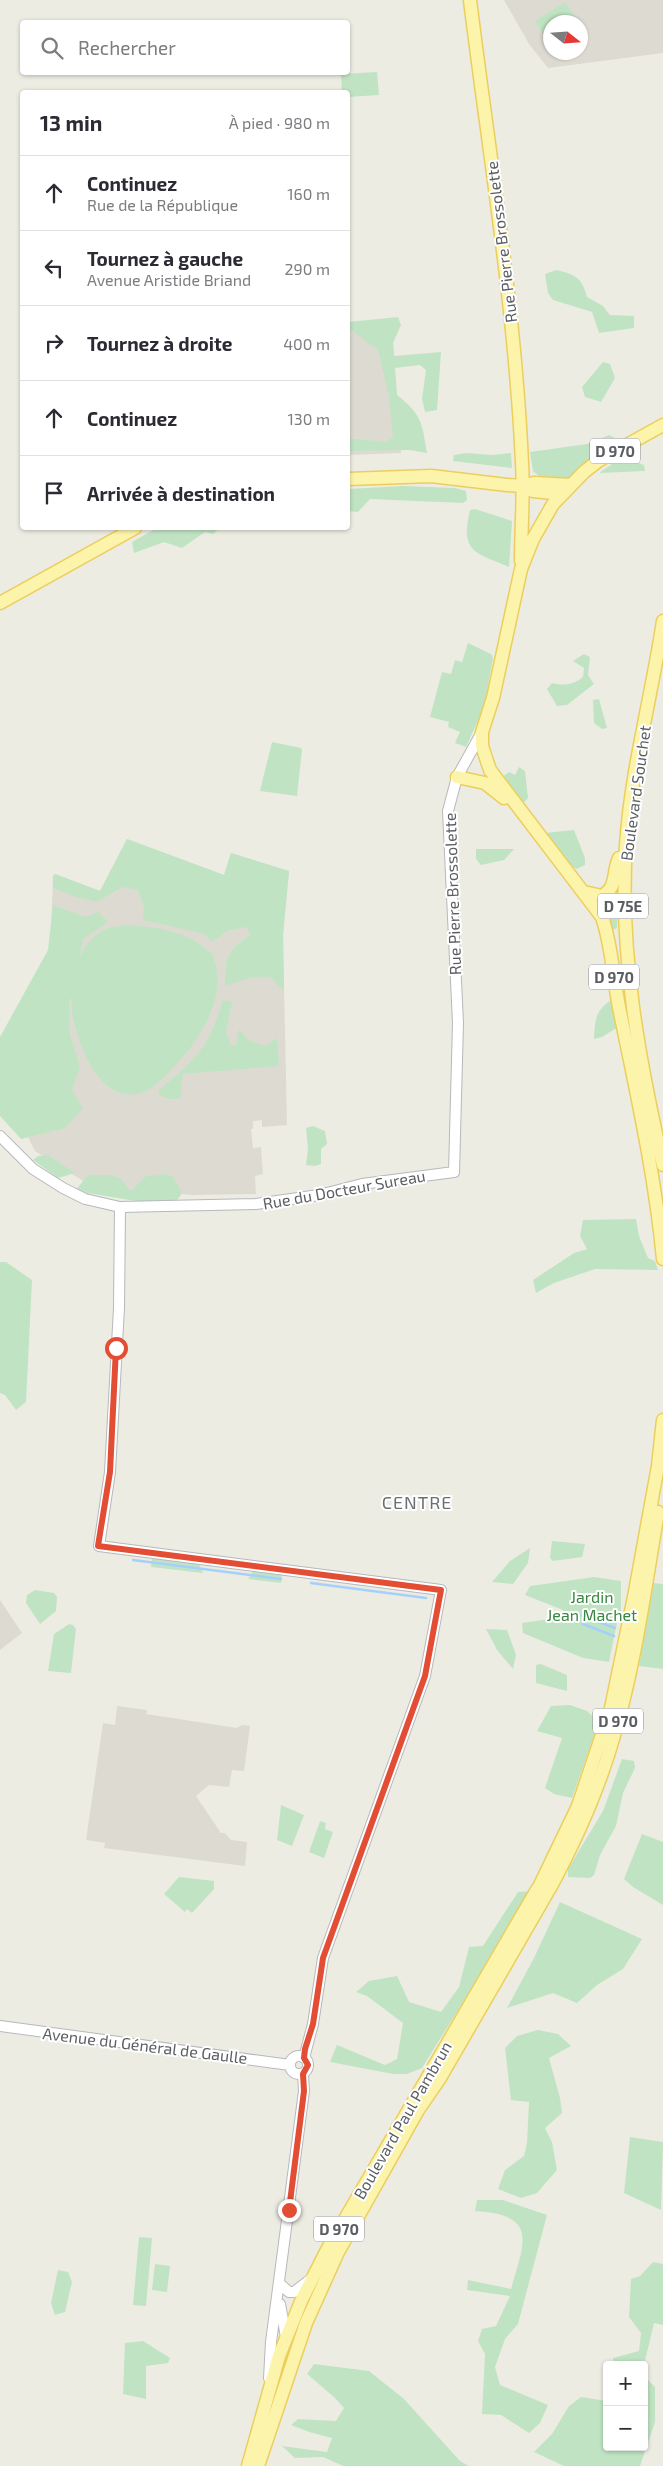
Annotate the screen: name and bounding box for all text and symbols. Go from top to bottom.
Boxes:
north arrow [543,15,588,60]
search box [20,20,350,75]
icon: search [38,34,66,62]
text: Rechercher [78,36,176,59]
text: 13 min [40,110,102,135]
text: À pied · 980 m [229,113,330,132]
street label: Rue Pierre Brossolette [482,160,520,324]
text: Continuez [87,172,177,195]
icon: ahead [40,179,68,207]
text: 160 m [287,184,330,203]
text: Rue de la République [87,195,238,214]
text: Tournez à gauche [87,247,243,270]
icon: left [40,254,68,282]
text: 290 m [285,259,330,278]
text: Avenue Aristide Briand [87,270,251,289]
icon: right [40,329,68,357]
text: Tournez à droite [87,332,233,355]
text: 400 m [283,334,330,353]
icon: ahead [40,404,68,432]
text: Continuez [87,407,177,430]
text: 130 m [288,409,330,428]
road number: D 970 [590,438,640,464]
icon: arrive [40,479,68,507]
text: Arrivée à destination [87,482,275,505]
street label: Boulevard Souchet [616,724,654,862]
street label: Rue Pierre Brossolette [440,812,464,976]
road number: D 75E [598,894,648,918]
road number: D 970 [589,964,639,990]
street label: Rue du Docteur Sureau [261,1165,427,1213]
route start [105,1337,128,1360]
district label: CENTRE [382,1491,452,1513]
park label: Jardin Jean Machet [547,1587,637,1624]
road number: D 970 [593,1708,643,1734]
street label: Avenue du Général de Gaulle [42,2023,248,2067]
street label: Boulevard Paul Pambrun [349,2038,455,2202]
route end [278,2199,301,2222]
road number: D 970 [314,2216,364,2242]
map controls [603,2361,648,2451]
button: + [603,2361,648,2406]
button: − [603,2406,648,2451]

